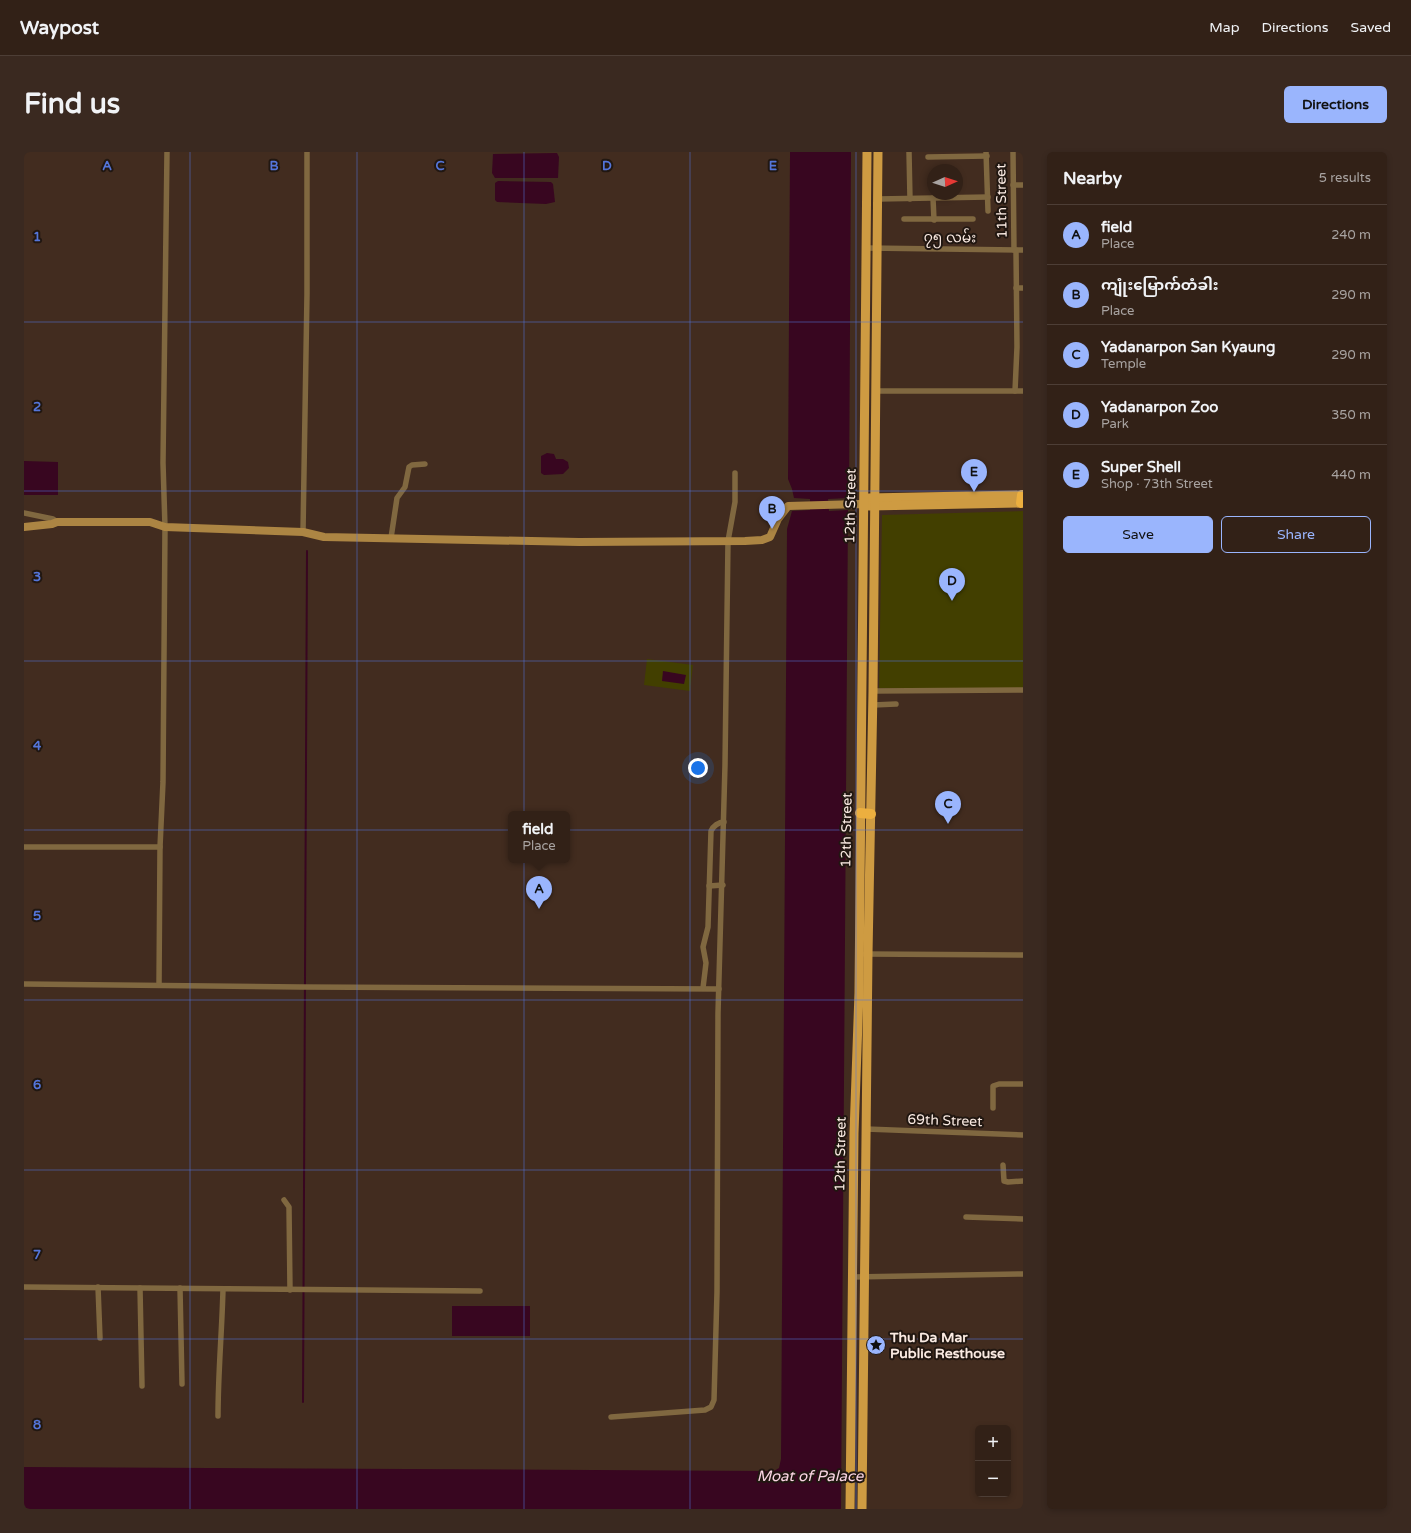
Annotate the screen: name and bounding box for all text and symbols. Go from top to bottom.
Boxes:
text: Waypost [20,17,99,39]
text: Map [1209,19,1240,36]
text: Directions [1262,19,1329,36]
text: Saved [1351,19,1391,36]
button: Directions [1284,86,1387,123]
text: Find us [24,87,120,121]
text: A [102,158,112,174]
text: B [269,158,279,174]
text: C [435,158,445,174]
text: D [602,158,612,174]
text: E [769,158,777,174]
street label: 11th Street [992,163,1011,239]
north arrow [927,164,963,200]
text: Nearby [1063,168,1122,189]
text: 5 results [1319,170,1371,186]
text: field [1101,218,1132,236]
street label: ၇၅ လမ်း [924,227,976,249]
text: A [1071,227,1081,243]
text: 240 m [1331,227,1371,243]
text: 1 [33,229,41,245]
text: Place [1101,236,1134,252]
text: ကျုံးမြောက်တံခါး [1101,276,1218,294]
text: B [1071,287,1081,303]
text: 290 m [1331,287,1371,303]
text: Place [1101,303,1134,319]
text: Yadanarpon San Kyaung [1101,338,1275,356]
text: C [1071,347,1081,363]
text: 290 m [1331,347,1371,363]
text: Temple [1101,356,1146,372]
text: Yadanarpon Zoo [1101,398,1218,416]
text: 2 [33,399,41,415]
text: D [1071,407,1081,423]
text: 350 m [1331,407,1371,423]
text: Park [1101,416,1129,432]
text: Super Shell [1101,458,1181,476]
pin: E [961,459,987,492]
text: E [1072,467,1080,483]
text: 440 m [1331,467,1371,483]
street label: 12th Street [841,468,860,544]
text: Shop · 73th Street [1101,476,1213,492]
pin: B [759,496,785,529]
button: Save [1063,516,1213,553]
button: Share [1221,516,1371,553]
pin: D [939,568,965,601]
text: 3 [33,569,41,585]
text: 4 [33,738,42,754]
your location [688,758,708,778]
pin: C [935,791,961,824]
street label: 12th Street [837,792,856,868]
popup [508,811,570,863]
text: field [522,820,554,838]
text: Place [522,838,556,854]
pin: A [526,876,552,909]
text: 5 [33,908,41,924]
text: 6 [33,1077,41,1093]
street label: 69th Street [907,1111,983,1130]
street label: 12th Street [831,1116,850,1192]
text: 7 [33,1247,41,1263]
place label: Thu Da Mar Public Resthouse [889,1329,1005,1362]
place icon: Thu Da Mar Public Resthouse [865,1334,887,1356]
text: 8 [33,1417,41,1433]
map controls [975,1425,1011,1497]
button: + [975,1425,1011,1461]
button: − [975,1461,1011,1497]
water label: Moat of Palace [757,1467,865,1485]

